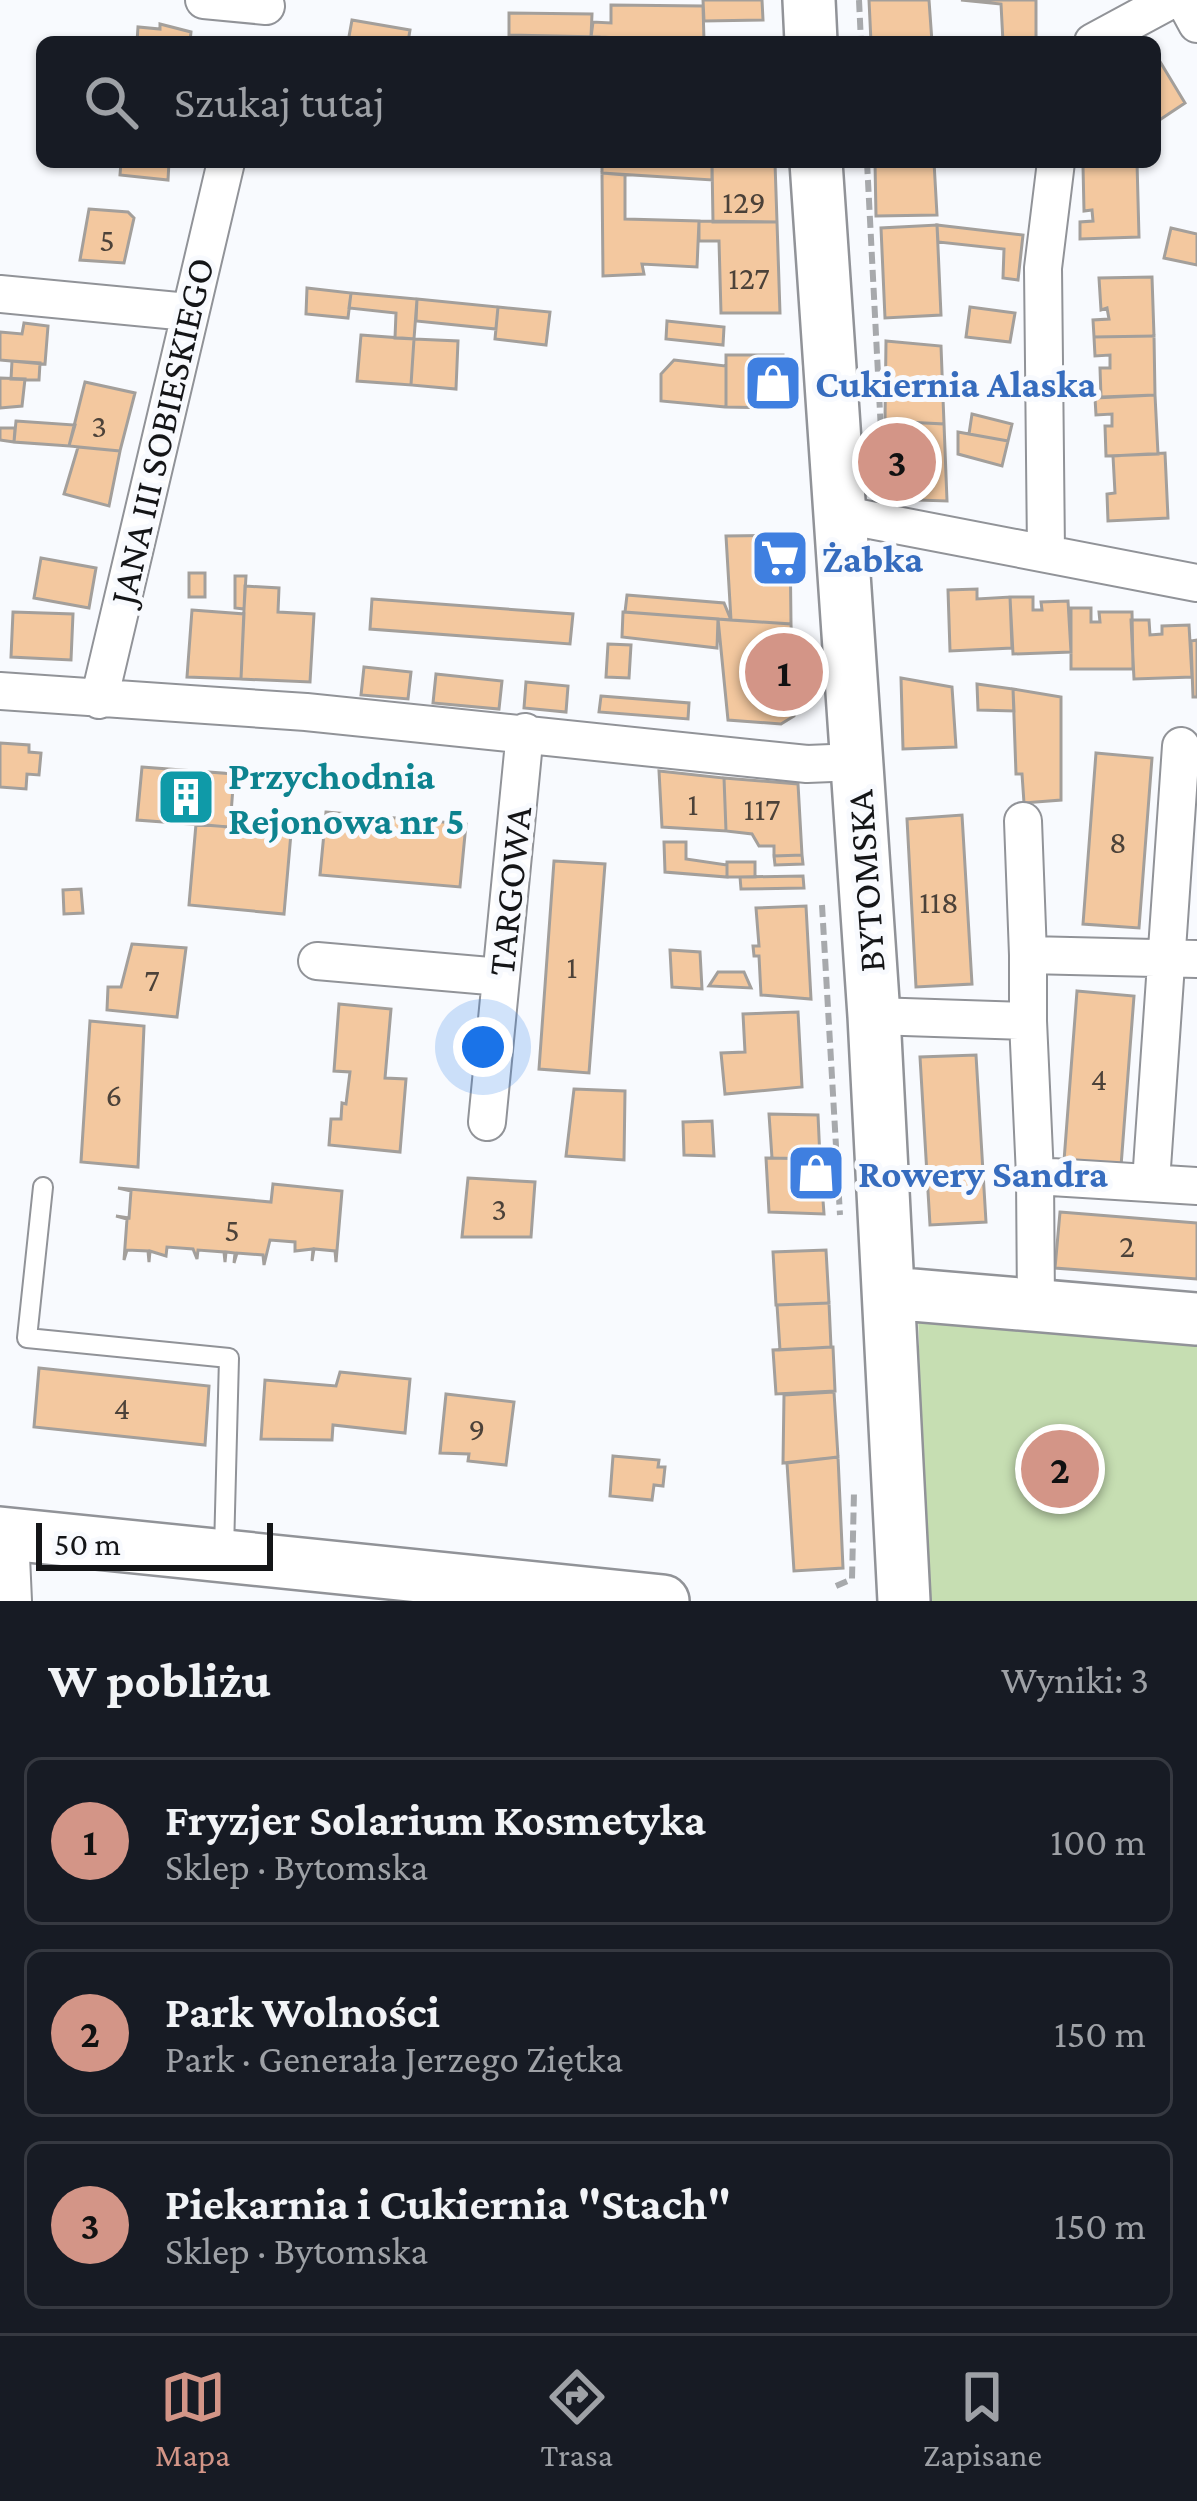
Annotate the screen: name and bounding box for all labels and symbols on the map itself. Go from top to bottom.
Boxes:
house number: 129 [722,183,766,220]
house number: 5 [99,221,115,258]
street label: JANA III SOBIESKIEGO [100,254,222,611]
house number: 127 [728,259,770,296]
shop icon: Cukiernia Alaska [742,352,804,414]
place label: Cukiernia Alaska [815,362,1097,405]
house number: 3 [91,407,107,444]
pin: 3 [858,417,936,507]
supermarket icon: Żabka [749,527,811,589]
place label: Żabka [822,537,923,580]
pin: 1 [745,627,823,717]
place label: Przychodnia Rejonowa nr 5 [228,754,465,843]
building icon: Przychodnia Rejonowa nr 5 [155,766,217,828]
house number: 1 [688,785,698,822]
street label: BYTOMSKA [837,787,893,974]
house number: 117 [743,790,781,827]
street label: TARGOWA [479,803,539,978]
house number: 8 [1109,823,1127,860]
house number: 118 [919,883,959,920]
house number: 1 [567,948,577,985]
house number: 7 [144,961,160,998]
your location [453,1017,513,1077]
house number: 4 [1091,1060,1107,1097]
house number: 6 [106,1076,122,1113]
shop icon: Rowery Sandra [785,1142,847,1204]
place label: Rowery Sandra [858,1152,1108,1195]
house number: 3 [491,1190,507,1227]
house number: 5 [224,1211,240,1248]
house number: 2 [1119,1227,1135,1264]
house number: 4 [114,1389,130,1426]
house number: 9 [469,1410,485,1447]
pin: 2 [1021,1424,1099,1514]
scale bar [36,1517,273,1570]

